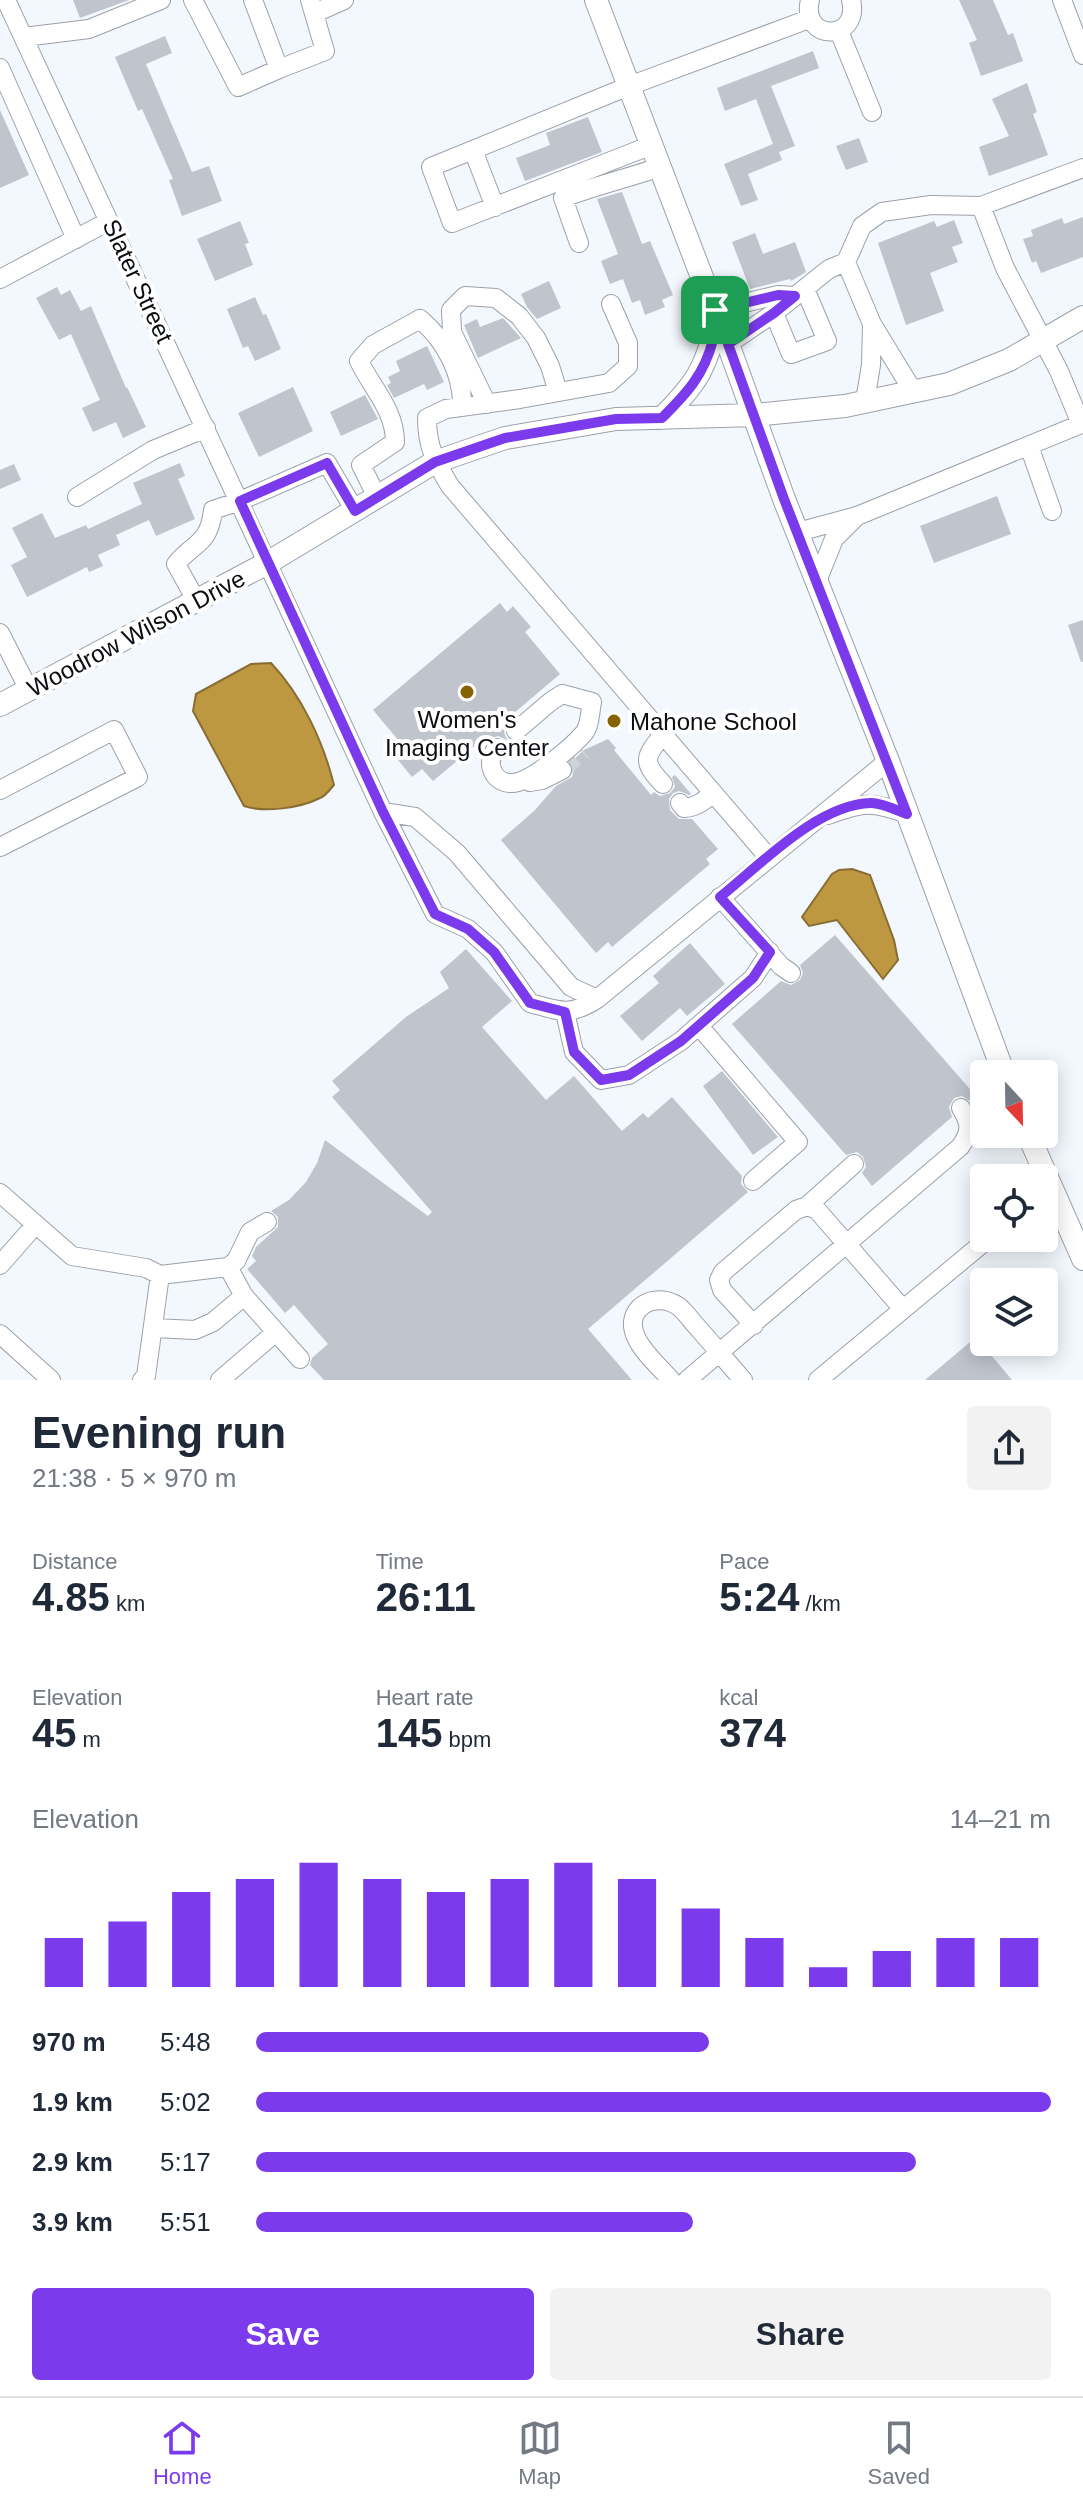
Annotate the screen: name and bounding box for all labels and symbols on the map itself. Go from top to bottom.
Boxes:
street label: Slater Street [98,215,179,347]
pin [681,276,749,344]
street label: Woodrow Wilson Drive [23,564,249,702]
marker: Women's Imaging Center [458,683,476,701]
place label: Women's Imaging Center [385,706,549,761]
place label: Mahone School [630,708,797,735]
marker: Mahone School [605,712,623,730]
north arrow [970,1060,1058,1148]

